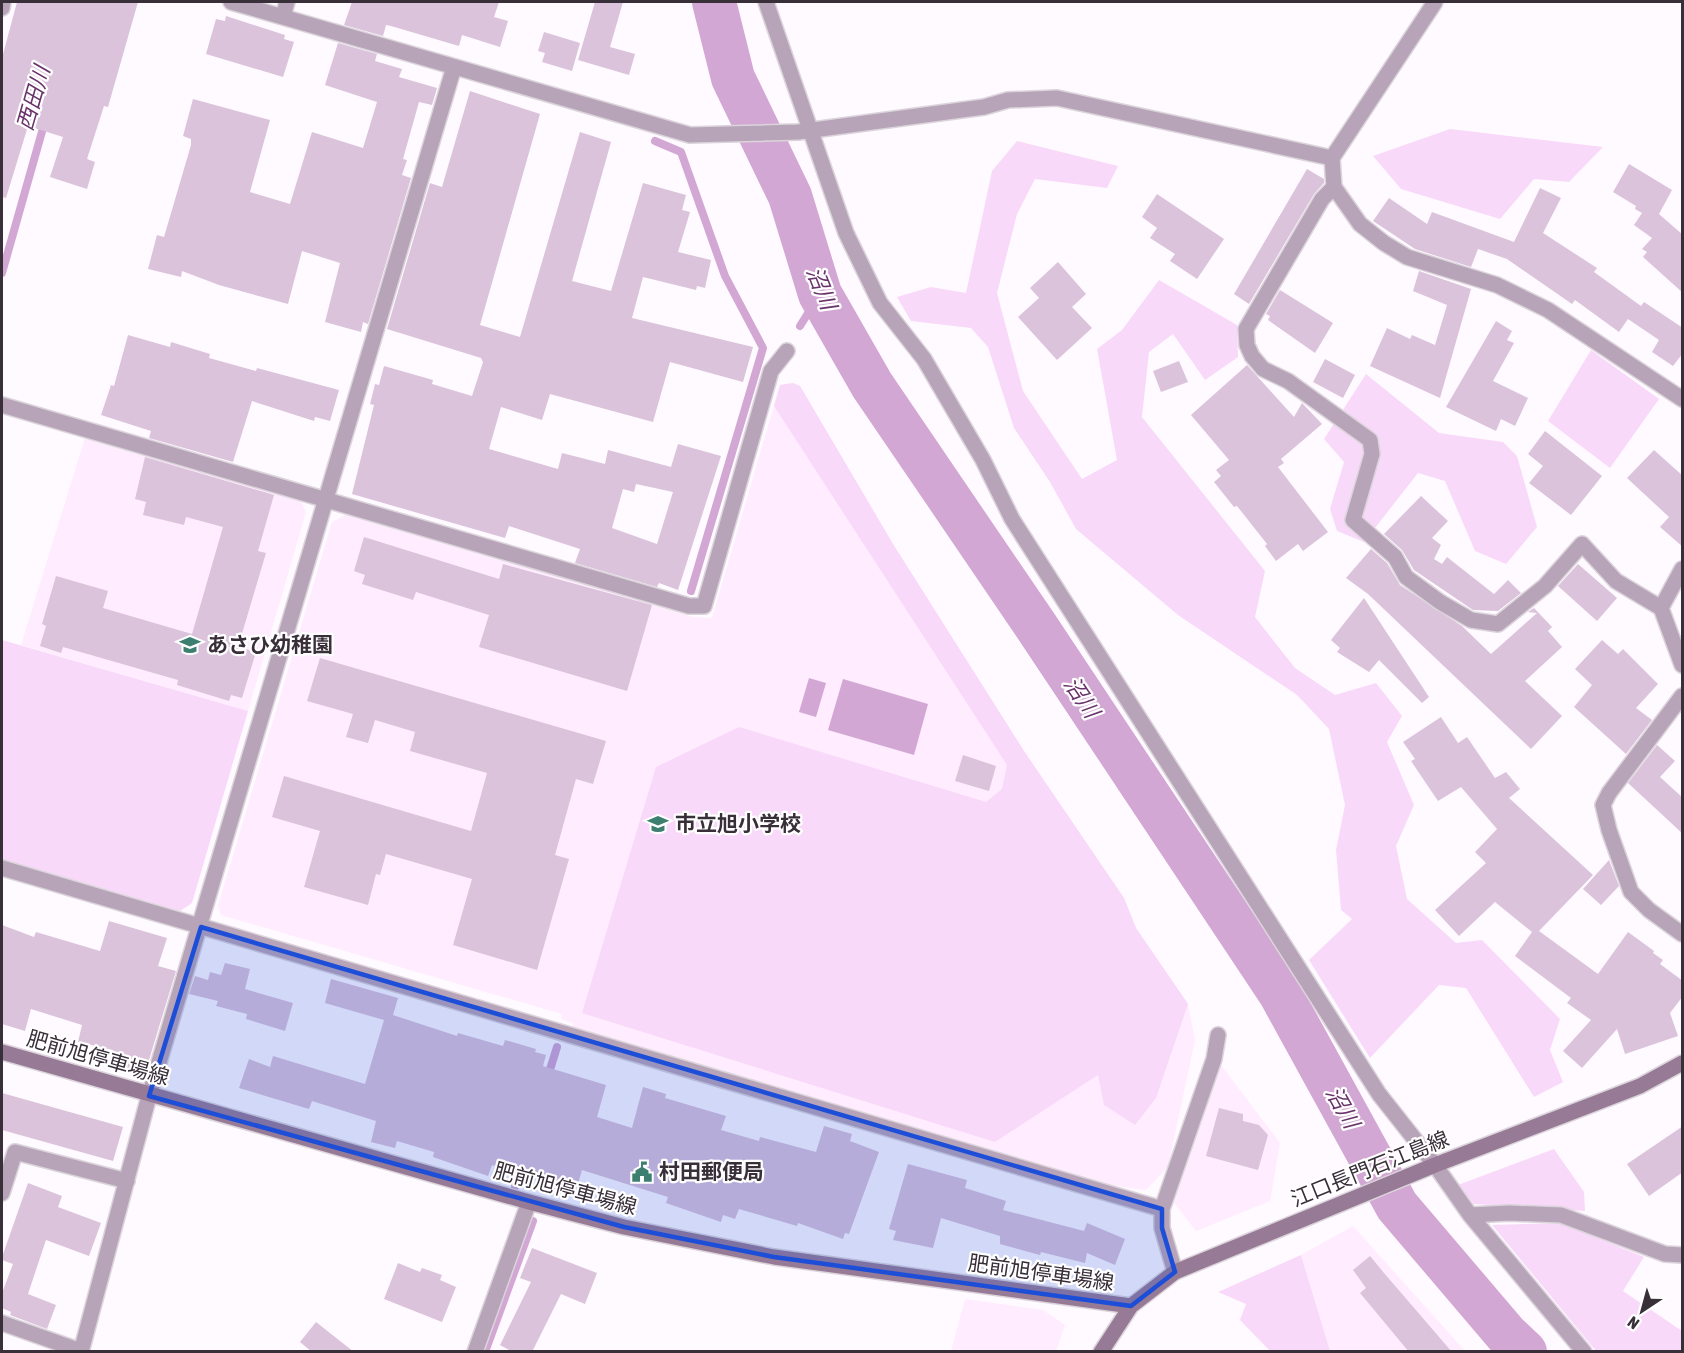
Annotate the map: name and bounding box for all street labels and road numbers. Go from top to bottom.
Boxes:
street label: 肥前旭停車場線 [24,1025,172,1089]
street label: 江口長門石江島線 [1287,1125,1452,1211]
street label: 肥前旭停車場線 [491,1157,639,1219]
street label: 肥前旭停車場線 [967,1250,1116,1294]

